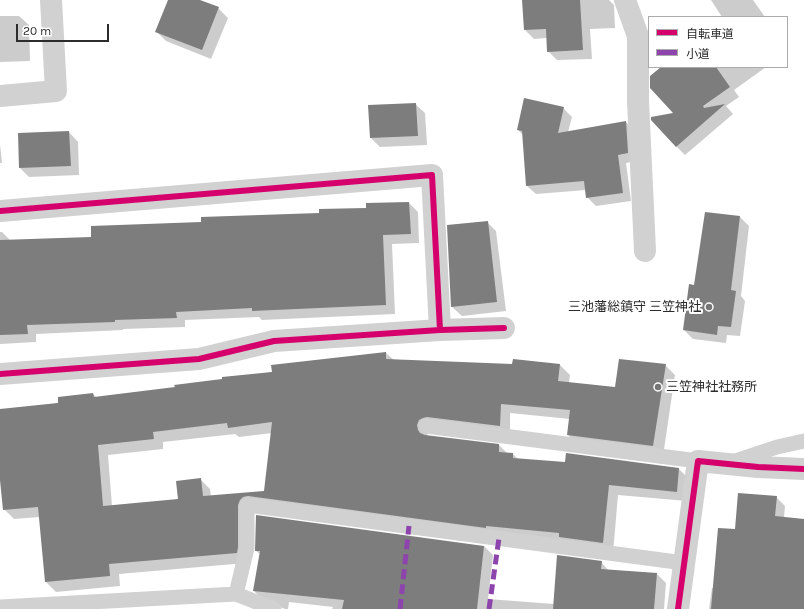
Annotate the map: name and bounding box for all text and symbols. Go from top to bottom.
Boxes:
scale bar [18,16,111,42]
legend [648,16,788,68]
text: 20 m [23,24,51,38]
text: 自転車道 [686,27,734,41]
text: 小道 [686,47,710,61]
place label: 三池藩総鎮守 三笠神社 [568,299,701,315]
marker: 三池藩総鎮守 三笠神社 [704,302,714,312]
place label: 三笠神社社務所 [666,379,757,395]
marker: 三笠神社社務所 [653,382,663,392]

